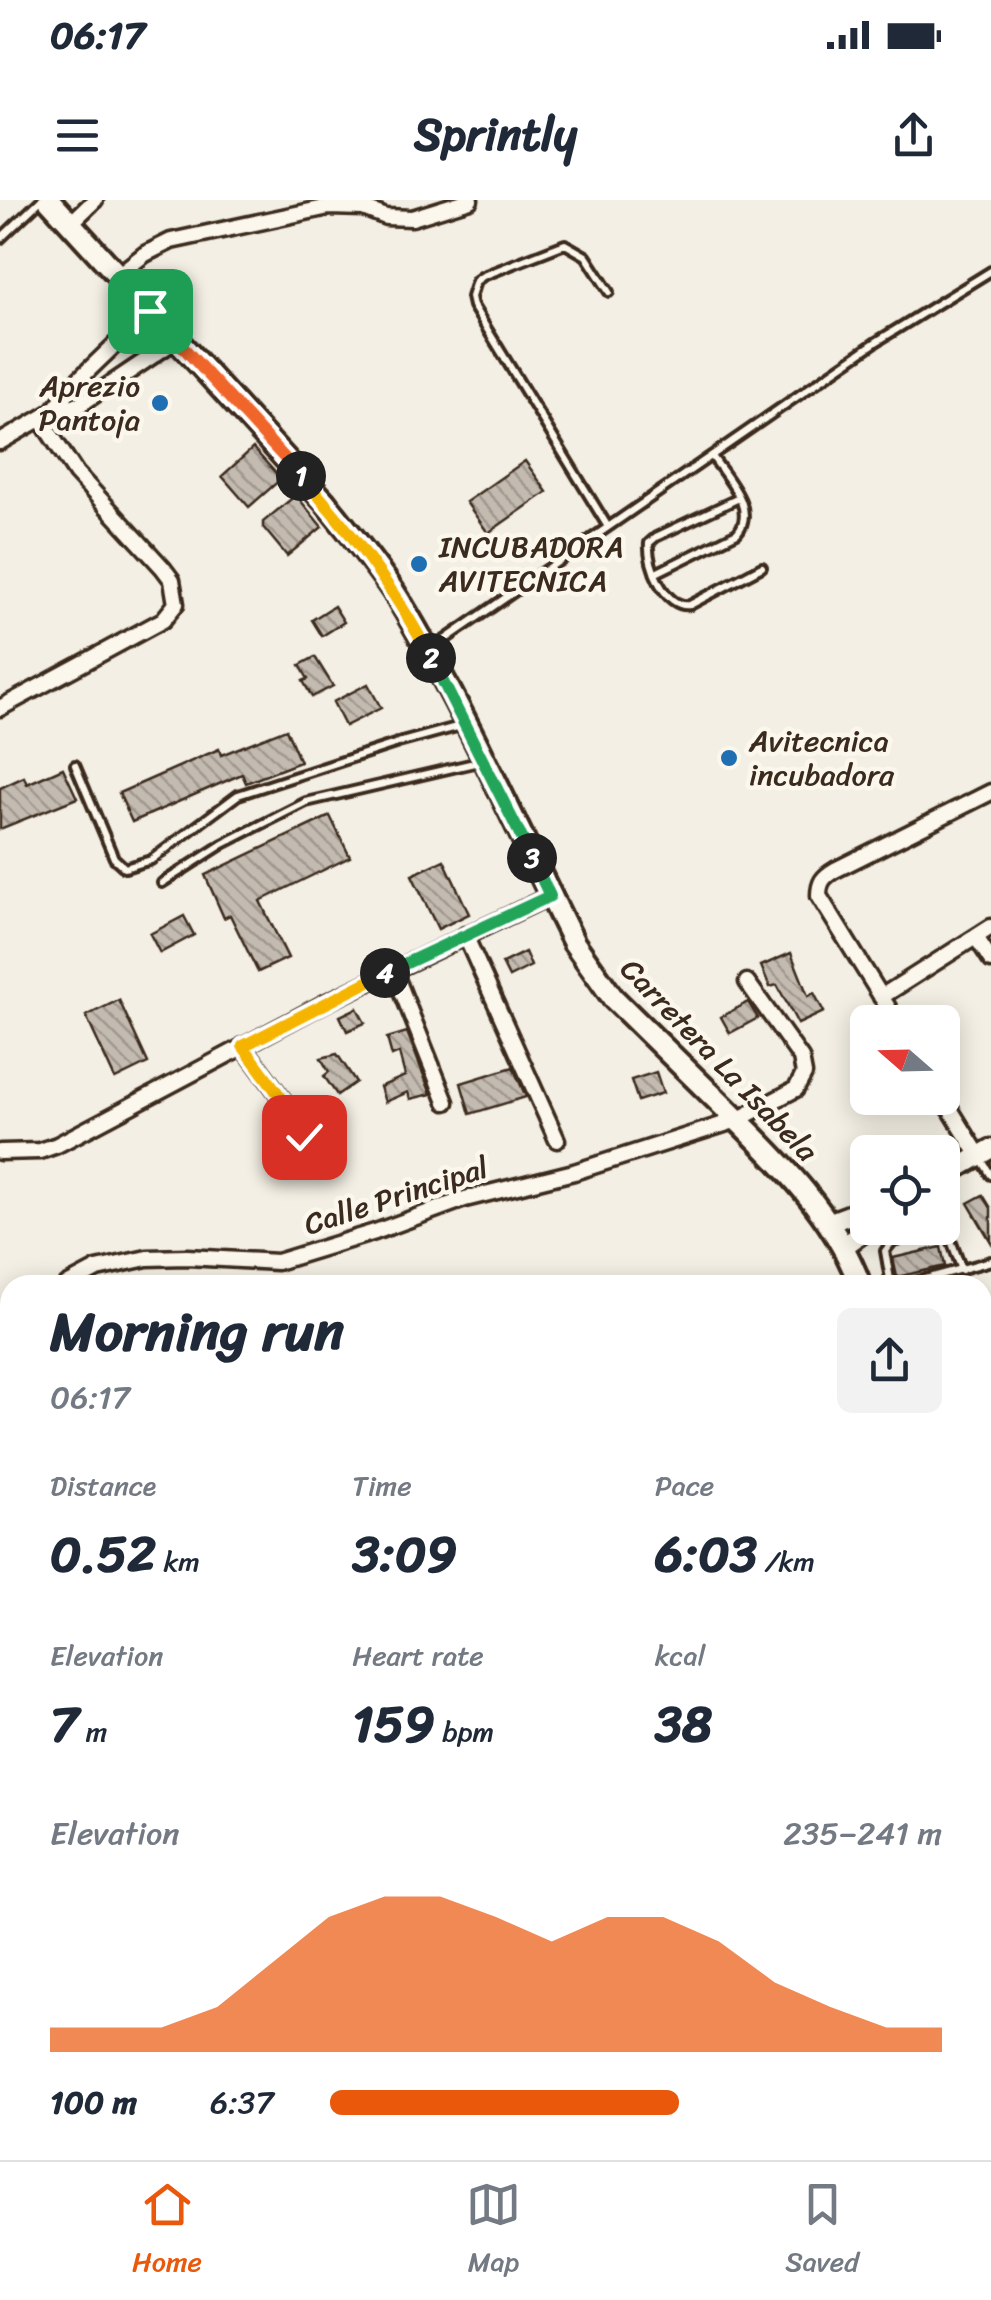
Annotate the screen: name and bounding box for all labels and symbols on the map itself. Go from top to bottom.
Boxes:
pin [108,269,193,354]
place label: Aprezio Pantoja [38,359,140,447]
marker: Aprezio Pantoja [149,392,171,414]
pin: 1 [276,451,326,501]
place label: INCUBADORA AVITECNICA [438,520,624,608]
marker: INCUBADORA AVITECNICA [408,553,430,575]
pin: 2 [406,633,456,683]
place label: Avitecnica incubadora [748,714,895,802]
marker: Avitecnica incubadora [718,747,740,769]
pin: 3 [507,833,557,883]
street label: Carretera La Isabela [606,945,832,1176]
pin: 4 [360,948,410,998]
north arrow [850,1005,960,1115]
pin [262,1095,347,1180]
street label: Calle Principal [297,1140,497,1251]

